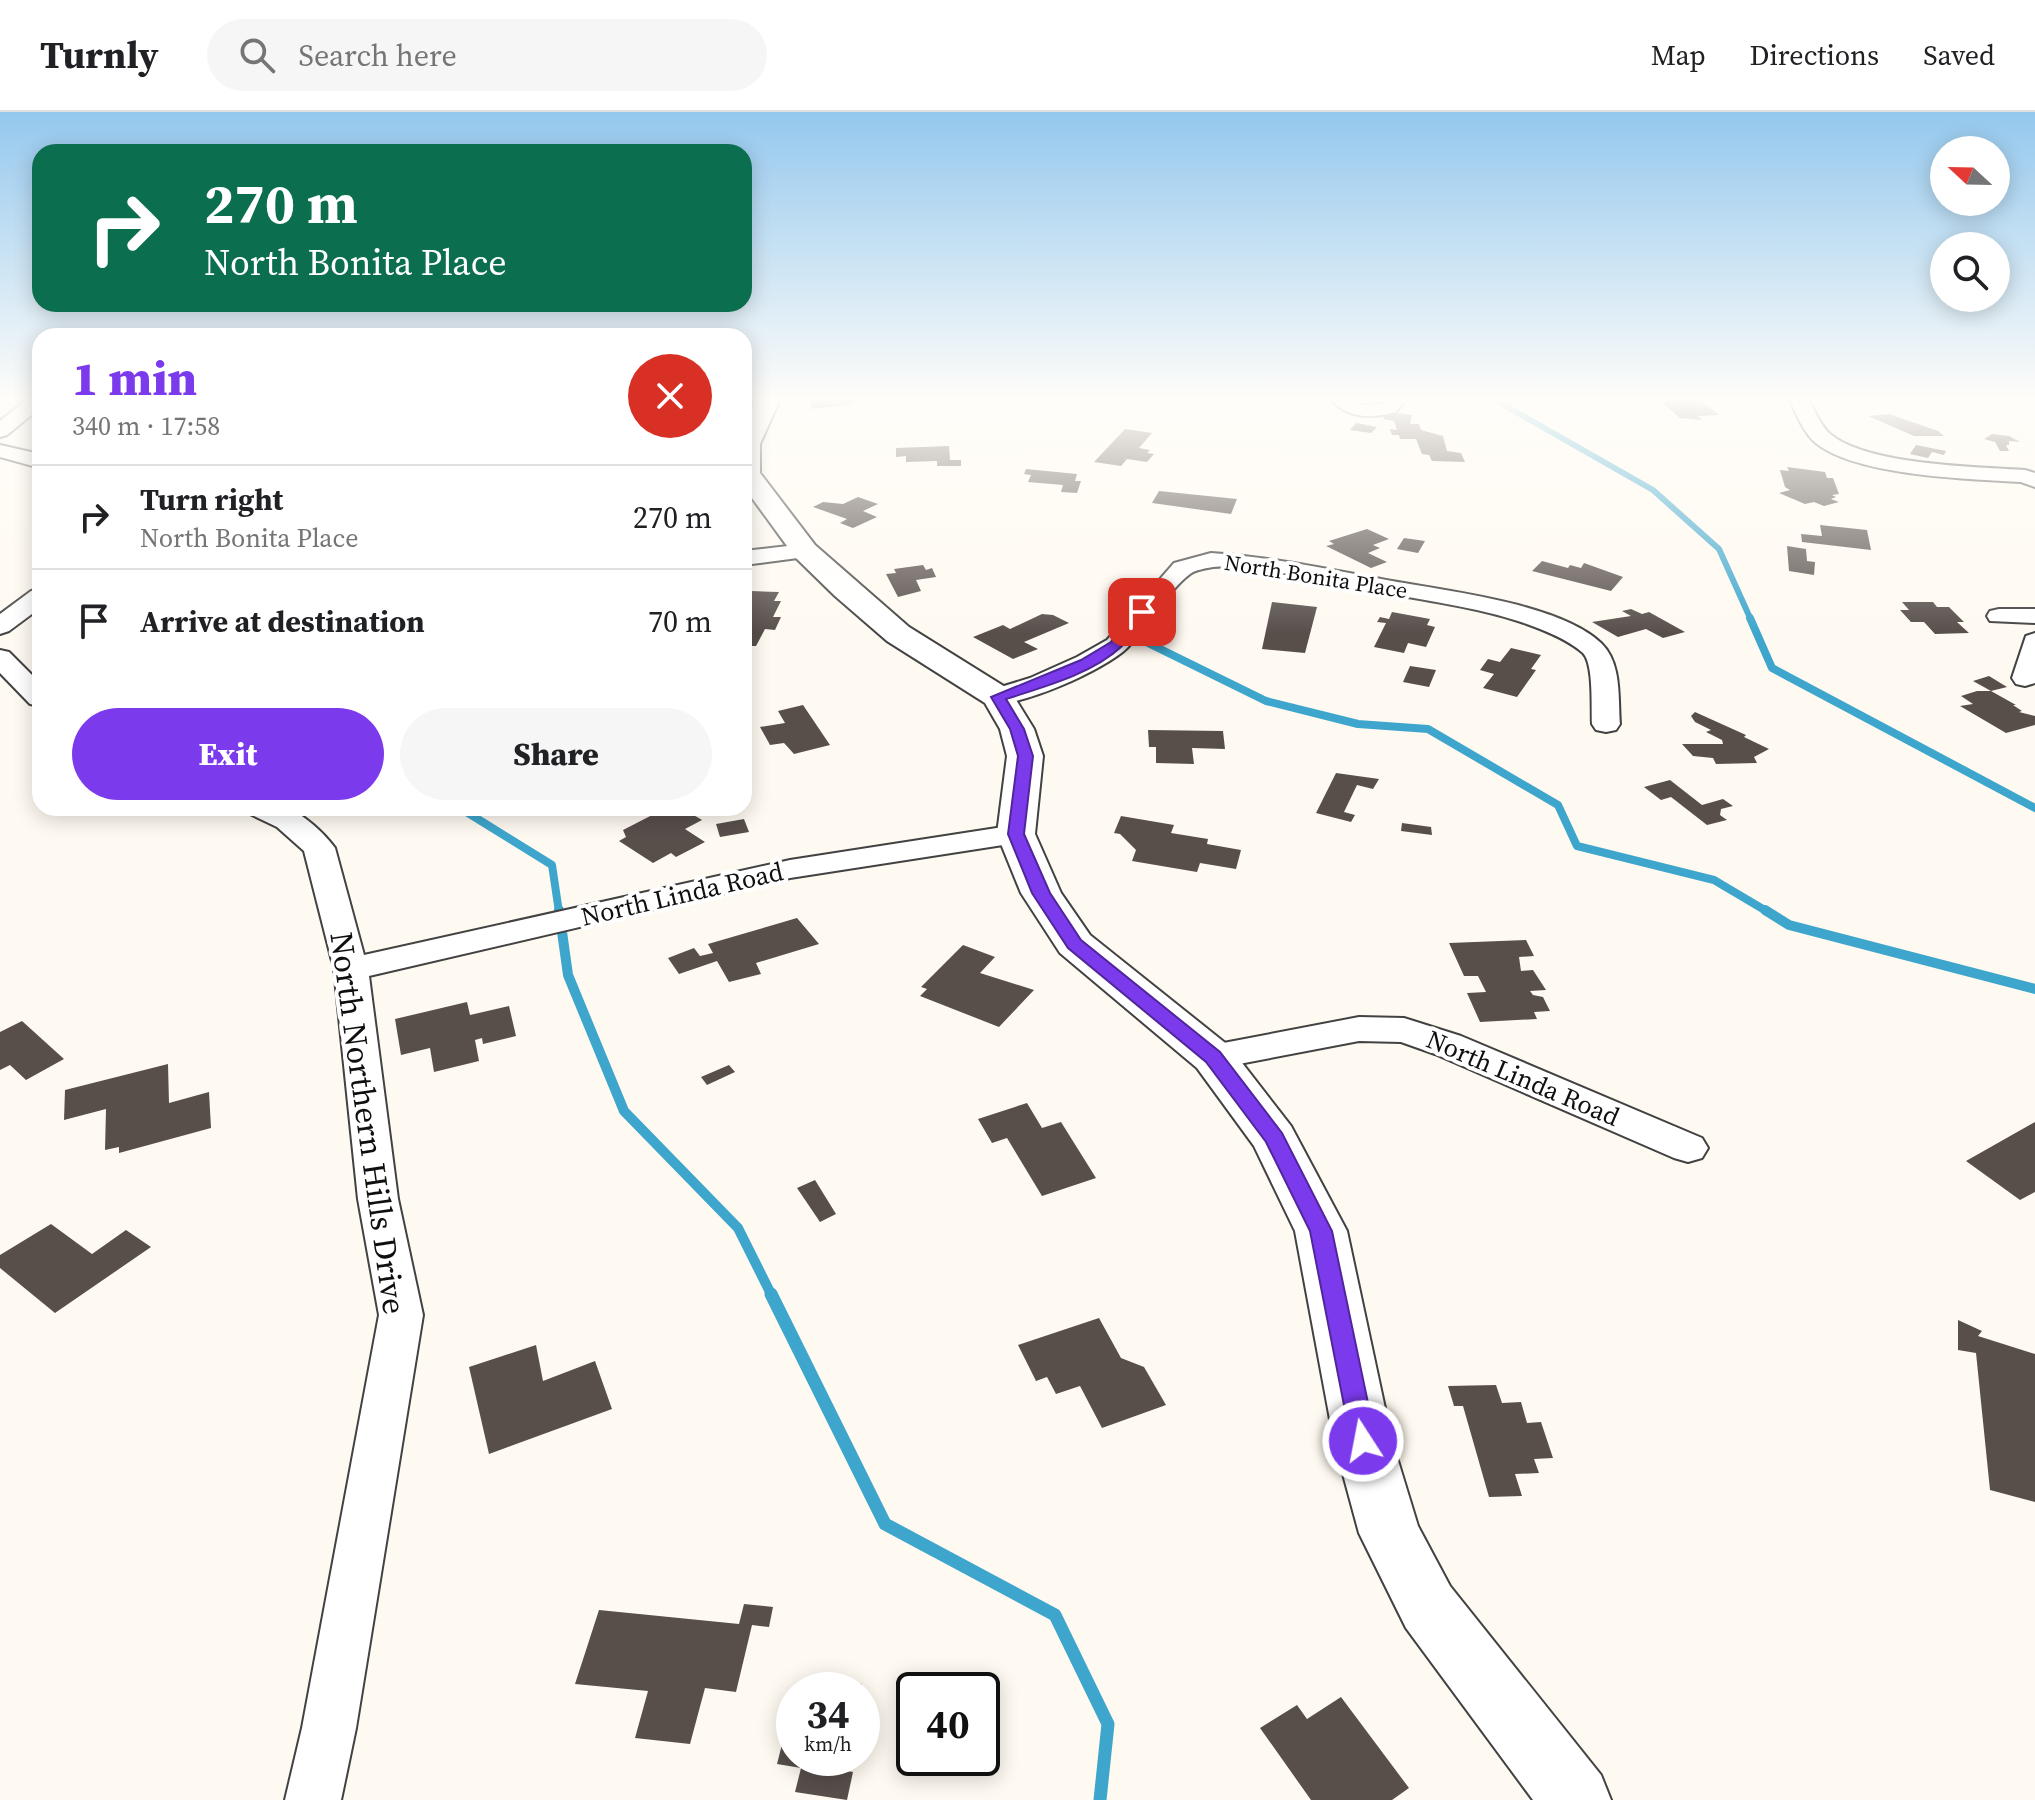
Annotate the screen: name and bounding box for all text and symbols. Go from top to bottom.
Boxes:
search box [207,19,767,91]
text: Turnly [40,29,159,81]
icon: search [235,33,279,77]
text: Search here [299,35,457,76]
text: Map [1651,36,1706,74]
text: Directions [1750,36,1879,74]
text: Saved [1923,36,1995,74]
north arrow [1930,136,2010,216]
map controls [1930,136,2010,312]
text: 270 m [204,165,358,242]
icon: right [72,176,176,280]
button: search [1930,232,2010,312]
text: North Bonita Place [204,238,507,287]
text: 1 min [72,345,197,411]
button: close [628,354,712,438]
text: 340 m · 17:58 [72,408,220,444]
text: Turn right [140,479,283,520]
icon: right [72,495,116,539]
text: 270 m [633,497,712,538]
text: North Bonita Place [140,520,359,556]
street label: North Bonita Place [1222,547,1410,605]
pin [1108,578,1176,646]
icon: arrive [1120,590,1164,634]
icon: arrive [72,599,116,643]
text: Arrive at destination [140,601,425,642]
text: 70 m [648,601,712,642]
button: Exit [72,708,384,800]
button: Share [400,708,712,800]
street label: North Linda Road [577,853,787,935]
street label: North Northern Hills Drive [319,929,417,1317]
street label: North Linda Road [1421,1021,1625,1135]
position arrow [1321,1399,1405,1483]
speed limit sign: 40 [896,1672,1000,1776]
text: 34 [806,1687,850,1741]
text: km/h [804,1730,852,1758]

